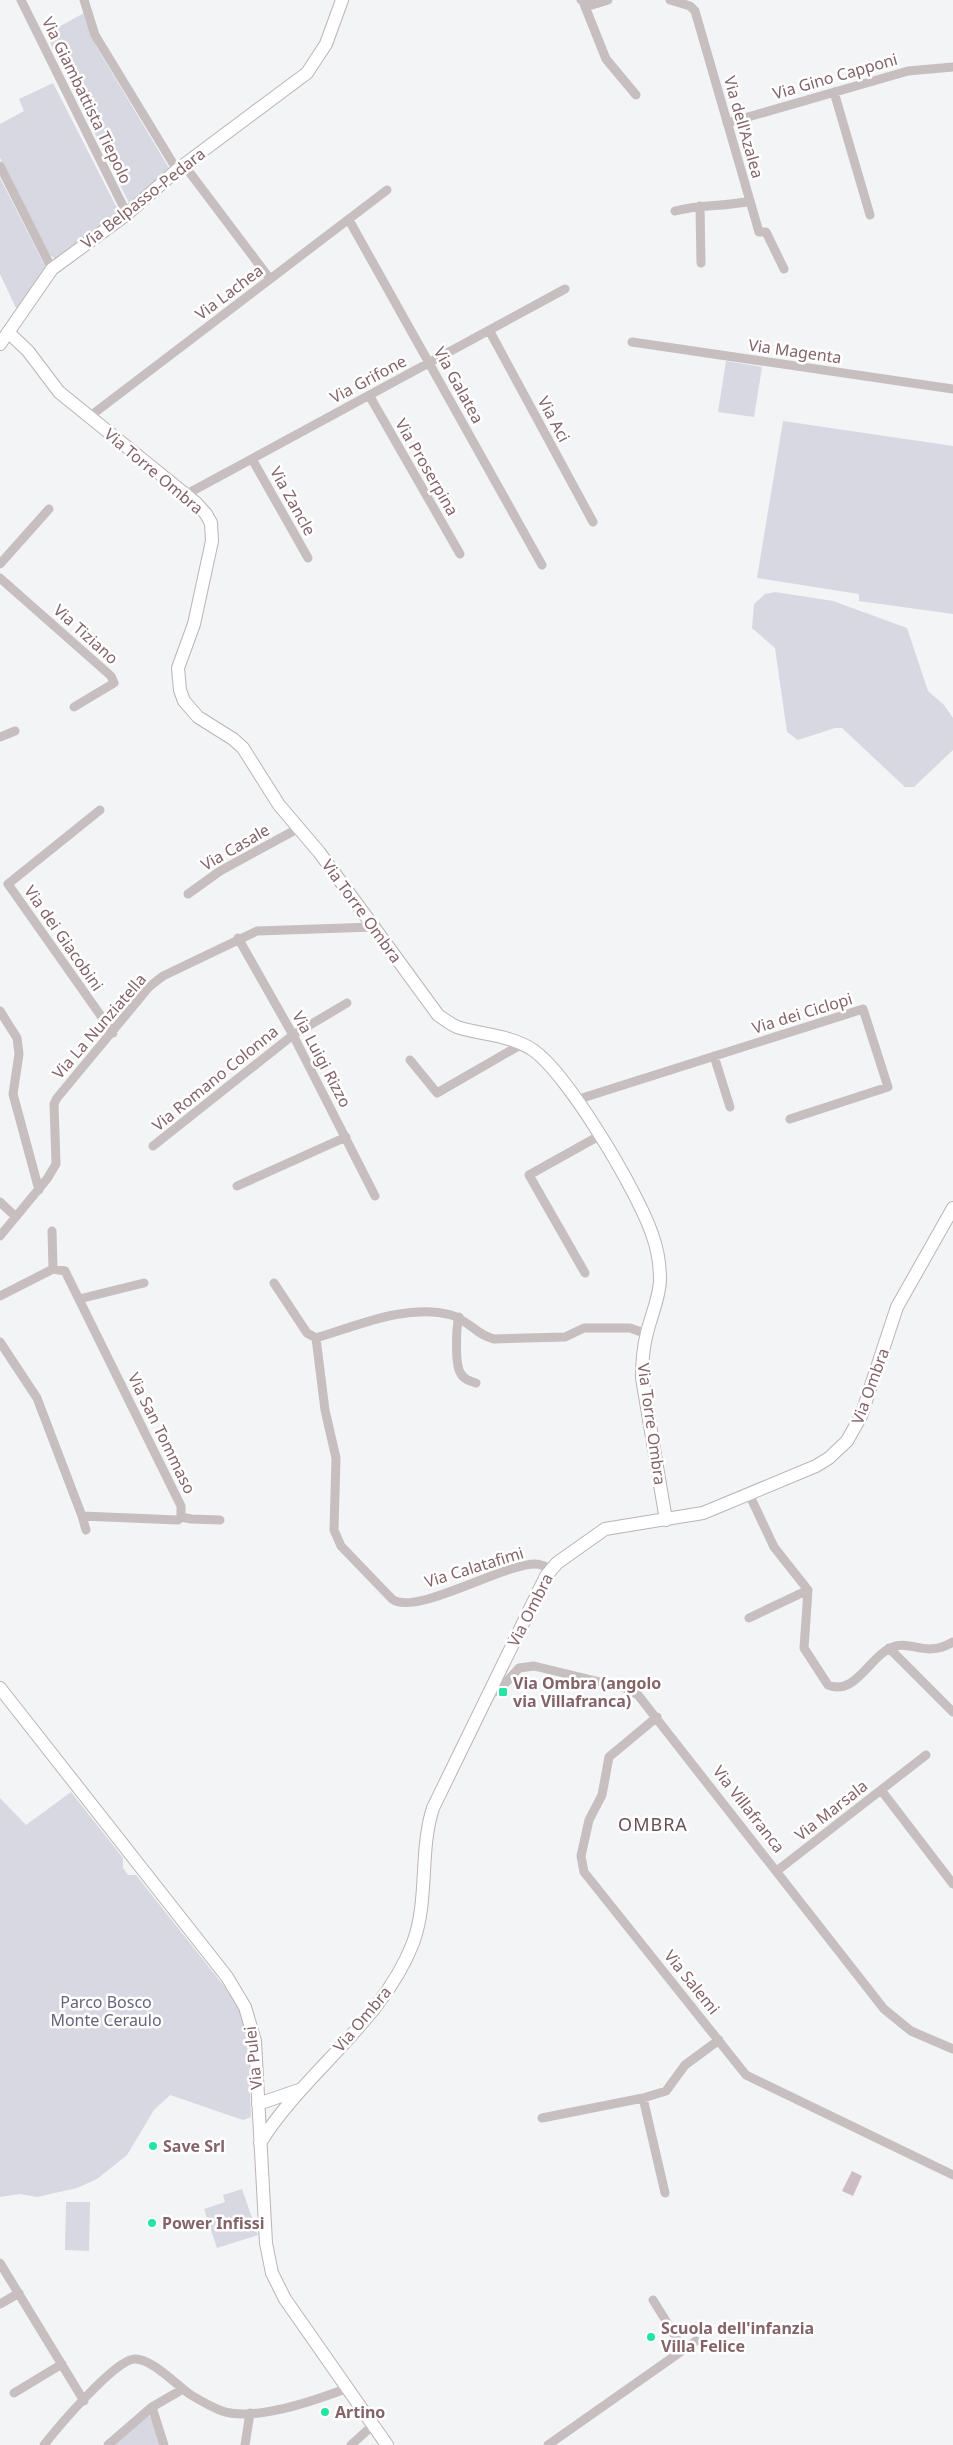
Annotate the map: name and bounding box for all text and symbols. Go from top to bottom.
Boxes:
street label: Via Giambattista Tiepolo [37,13,137,187]
street label: Via Gino Capponi [770,48,900,104]
street label: Via dell'Azalea [719,73,769,181]
street label: Via Belpasso-Pedara [76,142,210,254]
street label: Via Lachea [191,259,267,325]
street label: Via Magenta [747,334,843,368]
street label: Via Galatea [429,343,489,427]
street label: Via Grifone [326,350,410,408]
street label: Via Aci [533,392,575,446]
street label: Via Proserpina [390,414,464,520]
street label: Via Torre Ombra [100,423,208,519]
street label: Via Zancle [265,463,321,539]
street label: Via Tiziano [49,599,123,669]
street label: Via Casale [197,819,273,875]
street label: Via Torre Ombra [317,855,407,967]
street label: Via dei Giacobini [19,881,109,995]
street label: Via La Nunziatella [47,969,151,1083]
street label: Via dei Ciclopi [749,987,855,1039]
street label: Via Luigi Rizzo [287,1007,357,1111]
street label: Via Romano Colonna [147,1020,283,1136]
street label: Via Ombra [846,1345,894,1427]
street label: Via Torre Ombra [633,1362,671,1486]
street label: Via San Tommaso [123,1369,201,1497]
street label: Via Calatafimi [422,1541,526,1593]
street label: Via Ombra [502,1570,558,1650]
place label: Via Ombra (angolo via Villafranca) [513,1672,661,1712]
marker: Via Ombra (angolo via Villafranca) [497,1686,509,1698]
street label: Via Villafranca [708,1761,790,1857]
street label: Via Marsala [790,1775,872,1845]
district label: OMBRA [618,1812,688,1836]
street label: Via Salemi [659,1945,725,2019]
street label: Via Ombra [328,1982,396,2056]
park label: Parco Bosco Monte Ceraulo [50,1991,162,2031]
street label: Via Pulei [239,2025,267,2091]
place label: Save Srl [163,2135,225,2157]
marker: Save Srl [147,2140,159,2152]
place label: Power Infissi [162,2212,265,2234]
marker: Power Infissi [146,2217,158,2229]
place label: Scuola dell'infanzia Villa Felice [661,2317,814,2357]
marker: Scuola dell'infanzia Villa Felice [645,2331,657,2343]
place label: Artino [335,2401,385,2423]
marker: Artino [319,2406,331,2418]

